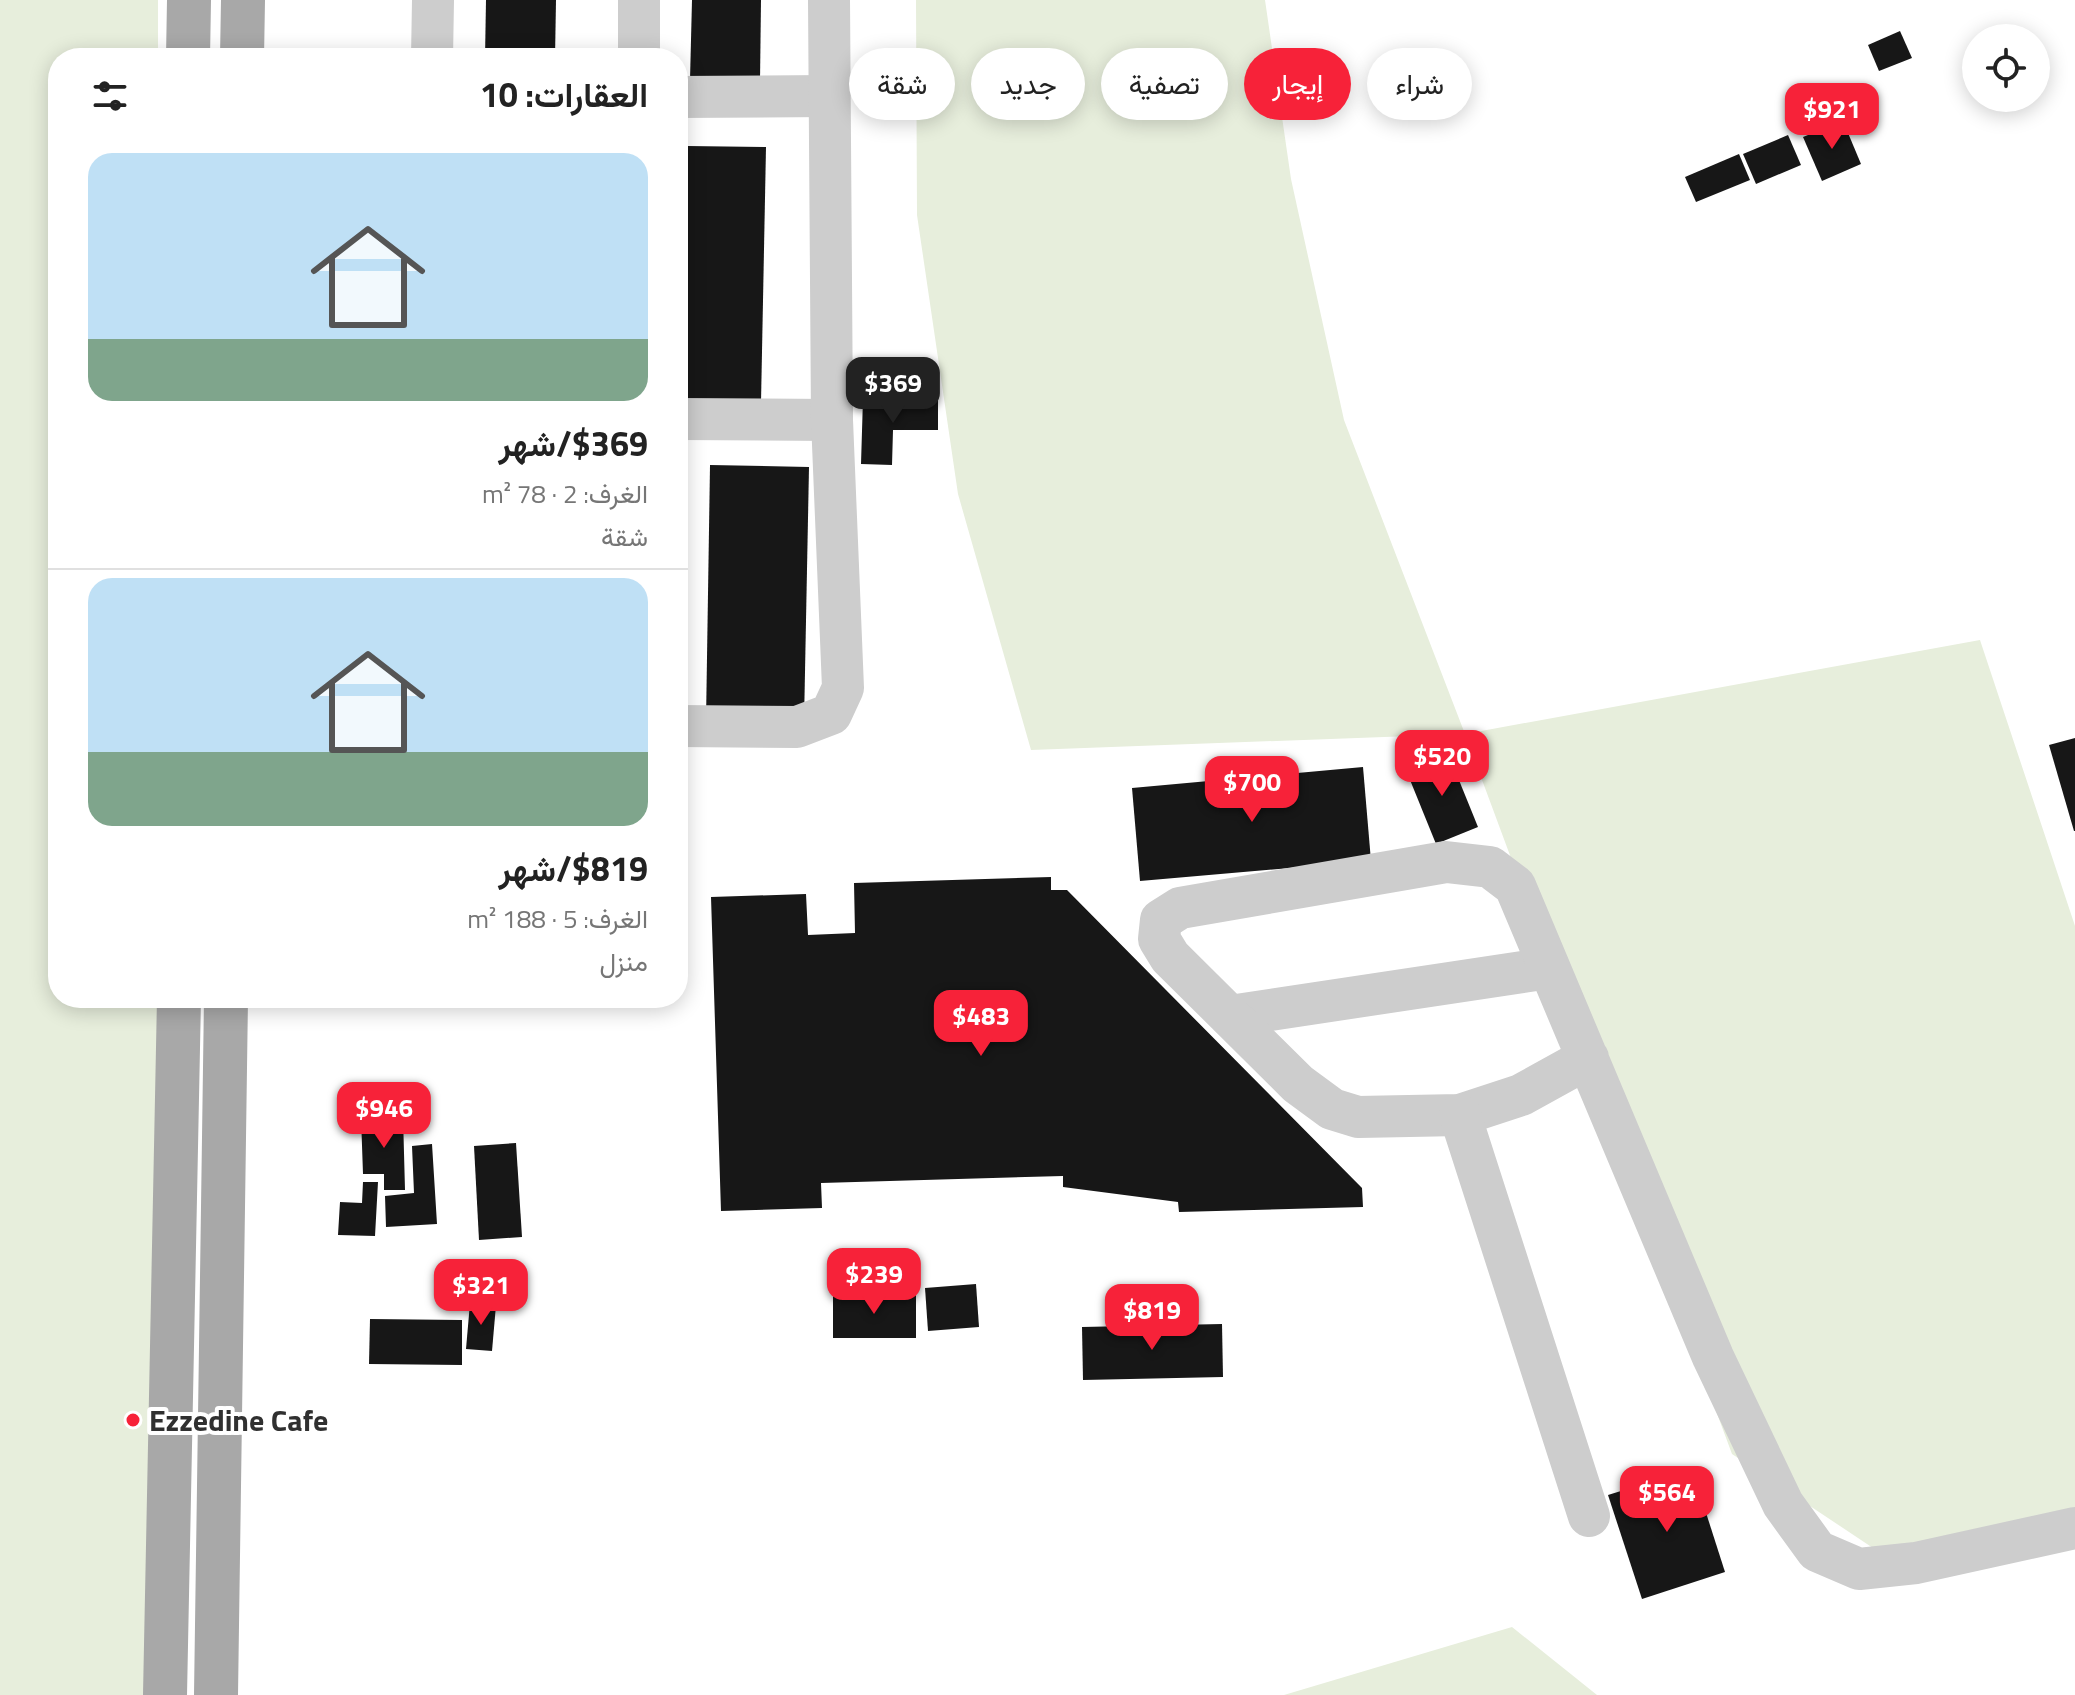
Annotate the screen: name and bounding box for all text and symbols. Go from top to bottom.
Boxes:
map controls [1962,24,2050,112]
button: locate [1962,24,2050,112]
chip: شقة [849,48,955,120]
chip: جديد [971,48,1085,120]
chip: تصفية [1101,48,1228,120]
chip: إيجار [1244,48,1351,120]
chip: شراء [1367,48,1472,120]
text: العقارات: 10 [480,68,648,120]
icon: filters [88,74,132,118]
pin: $921 [1785,83,1879,151]
text: $921 [1803,89,1861,128]
icon: home [296,205,440,349]
pin: $369 [846,357,940,425]
text: $369 [864,363,922,402]
text: $369/شهر [498,417,648,469]
text: الغرف: 2 · 78 m² [482,474,648,513]
text: شقة [601,517,648,556]
icon: home [296,630,440,774]
pin: $520 [1395,730,1489,798]
text: $520 [1413,736,1471,775]
pin: $700 [1205,756,1299,824]
text: $700 [1223,762,1281,801]
text: $819/شهر [498,842,648,894]
text: الغرف: 5 · 188 m² [467,899,648,938]
text: منزل [599,942,648,981]
pin: $483 [934,990,1028,1058]
text: $483 [952,996,1010,1035]
pin: $946 [337,1082,431,1150]
text: $946 [355,1088,413,1127]
pin: $239 [827,1248,921,1316]
text: $239 [845,1254,903,1293]
pin: $321 [434,1259,528,1327]
text: $321 [452,1265,510,1304]
pin: $819 [1105,1284,1199,1352]
text: $819 [1123,1290,1181,1329]
place label: Ezzedine Cafe [149,1397,328,1443]
marker: Ezzedine Cafe [124,1411,142,1429]
pin: $564 [1620,1466,1714,1534]
text: $564 [1638,1472,1696,1511]

